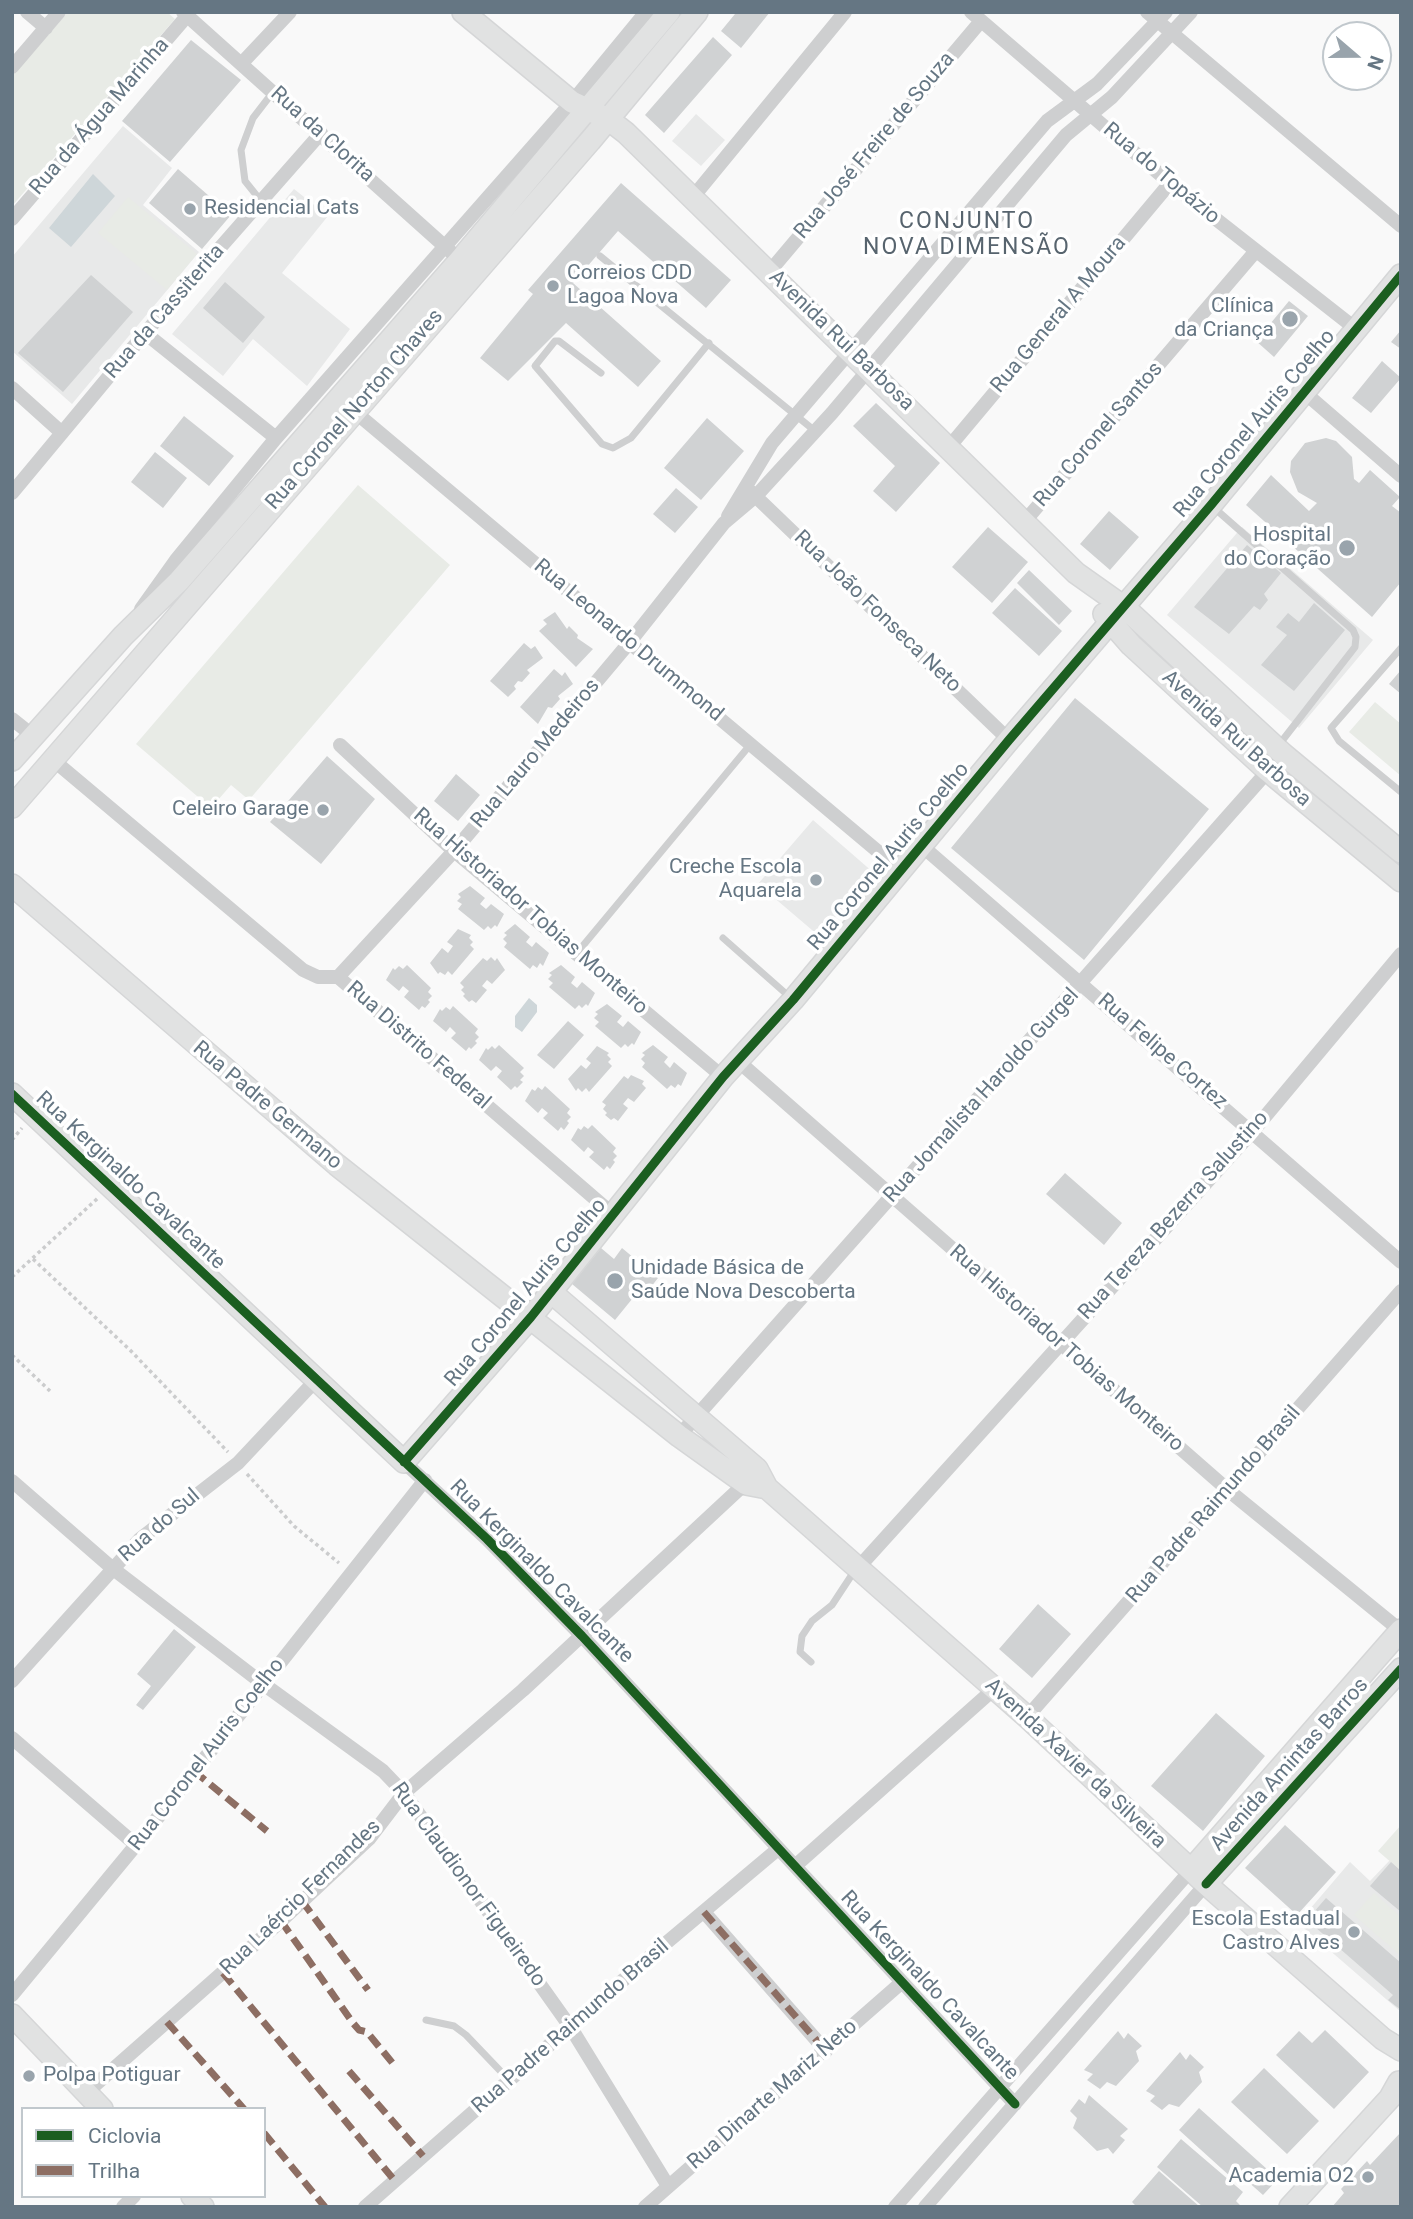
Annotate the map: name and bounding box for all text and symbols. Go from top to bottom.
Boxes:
north arrow [1322,21,1392,91]
street label: Rua da Água Marinha [25,33,175,201]
street label: Rua José Freire de Souza [790,48,960,244]
text: N [1362,52,1388,73]
street label: Rua da Clorita [265,82,379,188]
street label: Rua do Topázio [1098,118,1224,230]
place label: Residencial Cats [204,196,359,222]
marker: Residencial Cats [182,201,198,217]
district label: CONJUNTO NOVA DIMENSÃO [865,208,1069,262]
street label: Rua General A Moura [986,232,1132,398]
street label: Rua da Cassiterita [100,240,230,384]
place label: Correios CDD Lagoa Nova [567,261,692,311]
street label: Avenida Rui Barbosa [763,265,919,417]
marker: Correios CDD Lagoa Nova [545,278,561,294]
place label: Clínica da Criança [1174,294,1274,344]
street label: Rua Coronel Norton Chaves [261,305,449,515]
marker: Clínica da Criança [1280,309,1300,329]
street label: Rua Coronel Auris Coelho [1169,325,1341,523]
street label: Rua Coronel Santos [1029,357,1169,513]
place label: Hospital do Coração [1224,523,1331,573]
street label: Rua João Fonseca Neto [788,526,966,698]
marker: Hospital do Coração [1337,538,1357,558]
street label: Rua Leonardo Drummond [528,554,728,728]
street label: Avenida Rui Barbosa [1156,665,1316,813]
street label: Rua Lauro Medeiros [466,674,606,834]
street label: Rua Coronel Auris Coelho [803,758,975,956]
place label: Celeiro Garage [172,797,309,823]
marker: Celeiro Garage [315,802,331,818]
street label: Rua Historiador Tobias Monteiro [408,803,652,1021]
place label: Creche Escola Aquarela [669,855,802,905]
marker: Creche Escola Aquarela [808,872,824,888]
street label: Rua Distrito Federal [341,977,495,1115]
street label: Rua Jornalista Haroldo Gurgel [879,984,1085,1208]
street label: Rua Felipe Cortez [1092,989,1232,1115]
street label: Rua Padre Germano [187,1036,347,1176]
street label: Rua Kerginaldo Cavalcante [30,1087,230,1275]
street label: Rua Tereza Bezerra Salustino [1074,1107,1274,1325]
street label: Rua Coronel Auris Coelho [440,1194,612,1392]
street label: Rua Historiador Tobias Monteiro [944,1240,1188,1458]
place label: Unidade Básica de Saúde Nova Descoberta [631,1256,856,1306]
marker: Unidade Básica de Saúde Nova Descoberta [605,1271,625,1291]
street label: Rua Padre Raimundo Brasil [1121,1401,1307,1609]
street label: Rua Kerginaldo Cavalcante [444,1475,638,1669]
street label: Rua do Sul [114,1484,206,1568]
street label: Rua Coronel Auris Coelho [124,1654,290,1856]
street label: Avenida Amintas Barros [1206,1673,1374,1857]
street label: Avenida Xavier da Silveira [979,1674,1171,1854]
street label: Rua Claudionor Figueiredo [386,1778,550,1992]
street label: Rua Laércio Fernandes [216,1815,386,1981]
street label: Rua Kerginaldo Cavalcante [835,1886,1023,2086]
place label: Escola Estadual Castro Alves [1192,1907,1340,1957]
marker: Escola Estadual Castro Alves [1346,1924,1362,1940]
street label: Rua Padre Raimundo Brasil [467,1934,675,2120]
street label: Rua Dinarte Mariz Neto [683,2015,863,2175]
place label: Polpa Potiguar [43,2063,181,2089]
marker: Polpa Potiguar [21,2068,37,2084]
legend [21,2107,266,2198]
text: Ciclovia [88,2124,161,2148]
text: Trilha [88,2159,140,2183]
place label: Academia O2 [1229,2164,1354,2190]
marker: Academia O2 [1360,2169,1376,2185]

